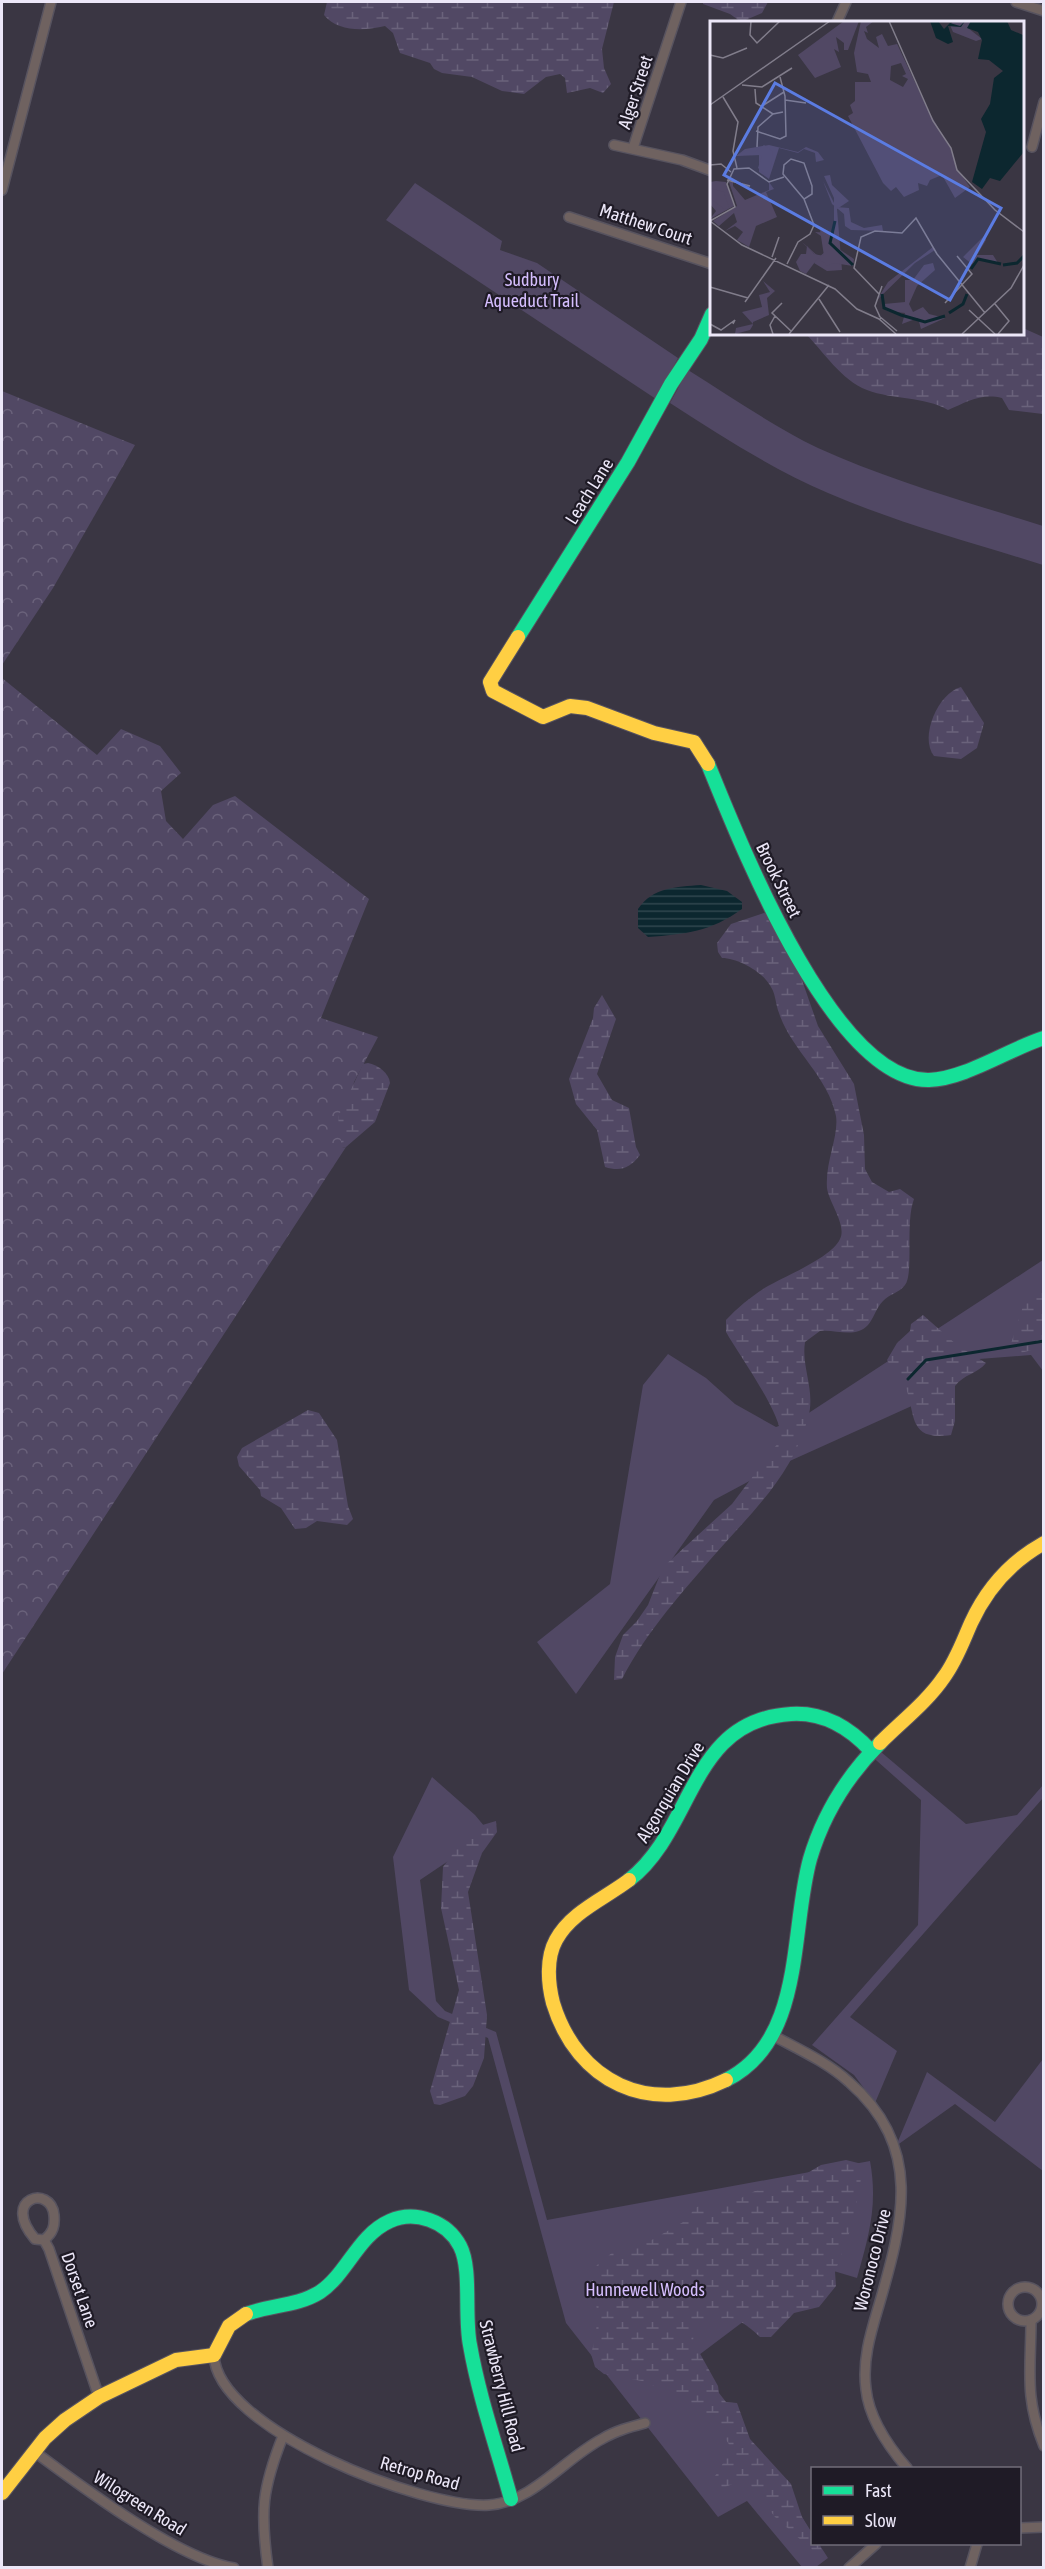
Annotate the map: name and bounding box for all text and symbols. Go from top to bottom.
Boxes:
inset map [710,21,1024,334]
street label: Alger Street [613,53,657,131]
street label: Matthew Court [597,199,695,249]
park label: Sudbury Aqueduct Trail [485,269,580,311]
street label: Leach Lane [561,454,617,528]
street label: Brook Street [752,839,806,921]
street label: Algonquian Drive [632,1738,708,1846]
street label: Woronoco Drive [849,2207,895,2313]
street label: Dorset Lane [57,2250,103,2330]
park label: Hunnewell Woods [585,2279,705,2300]
street label: Strawberry Hill Road [475,2318,529,2454]
street label: Retrop Road [378,2452,462,2494]
street label: Wilogreen Road [90,2466,190,2540]
legend [811,2467,1021,2545]
text: Fast [865,2480,892,2501]
text: Slow [865,2510,896,2531]

